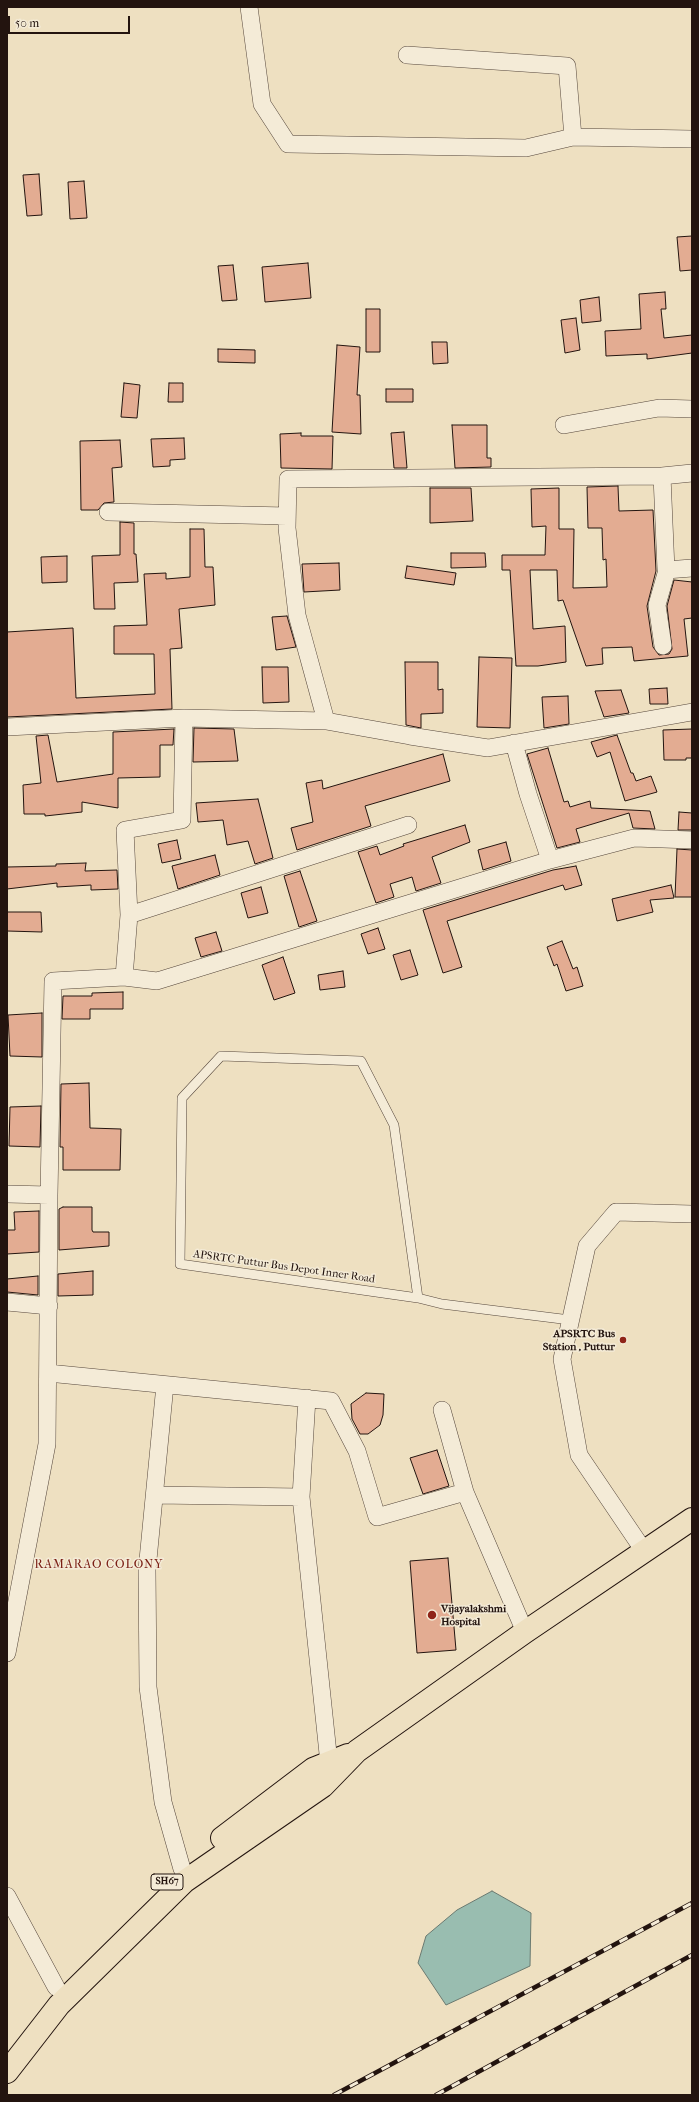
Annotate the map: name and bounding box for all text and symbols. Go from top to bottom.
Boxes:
scale bar [10,8,132,34]
text: 50 m [15,16,39,30]
street label: APSRTC Puttur Bus Depot Inner Road [192,1248,376,1286]
place label: APSRTC Bus Station , Puttur [543,1327,615,1353]
marker: APSRTC Bus Station , Puttur [618,1335,628,1345]
district label: RAMARAO COLONY [35,1558,163,1572]
place label: Vijayalakshmi Hospital [441,1602,506,1628]
marker: Vijayalakshmi Hospital [426,1609,438,1621]
road number: SH67 [151,1874,183,1890]

